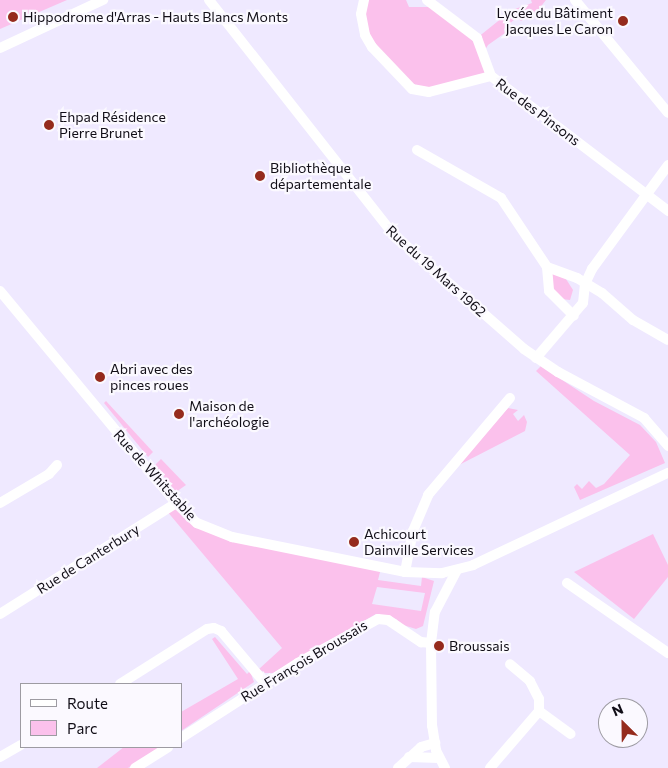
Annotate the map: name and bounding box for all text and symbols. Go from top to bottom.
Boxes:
place label: Lycée du Bâtiment Jacques Le Caron [496,5,613,38]
place label: Hippodrome d'Arras - Hauts Blancs Monts [23,9,288,25]
marker: Hippodrome d'Arras - Hauts Blancs Monts [7,11,19,23]
marker: Lycée du Bâtiment Jacques Le Caron [617,15,629,27]
street label: Rue des Pinsons [493,75,583,149]
place label: Ehpad Résidence Pierre Brunet [59,109,166,142]
marker: Ehpad Résidence Pierre Brunet [43,119,55,131]
place label: Bibliothèque départementale [270,160,371,192]
marker: Bibliothèque départementale [254,170,266,182]
street label: Rue du 19 Mars 1962 [383,222,489,320]
place label: Abri avec des pinces roues [110,361,193,394]
marker: Abri avec des pinces roues [94,371,106,383]
place label: Maison de l'archéologie [189,398,269,431]
marker: Maison de l'archéologie [173,408,185,420]
street label: Rue de Whitstable [110,426,200,524]
street label: Rue de Canterbury [34,521,142,597]
place label: Achicourt Dainville Services [364,526,474,558]
marker: Achicourt Dainville Services [348,536,360,548]
street label: Rue François Broussais [238,617,370,705]
place label: Broussais [449,638,510,654]
marker: Broussais [433,640,445,652]
legend [20,683,182,748]
text: Route [67,694,108,712]
north arrow [598,698,648,748]
text: N [609,700,625,720]
text: Parc [67,719,97,737]

